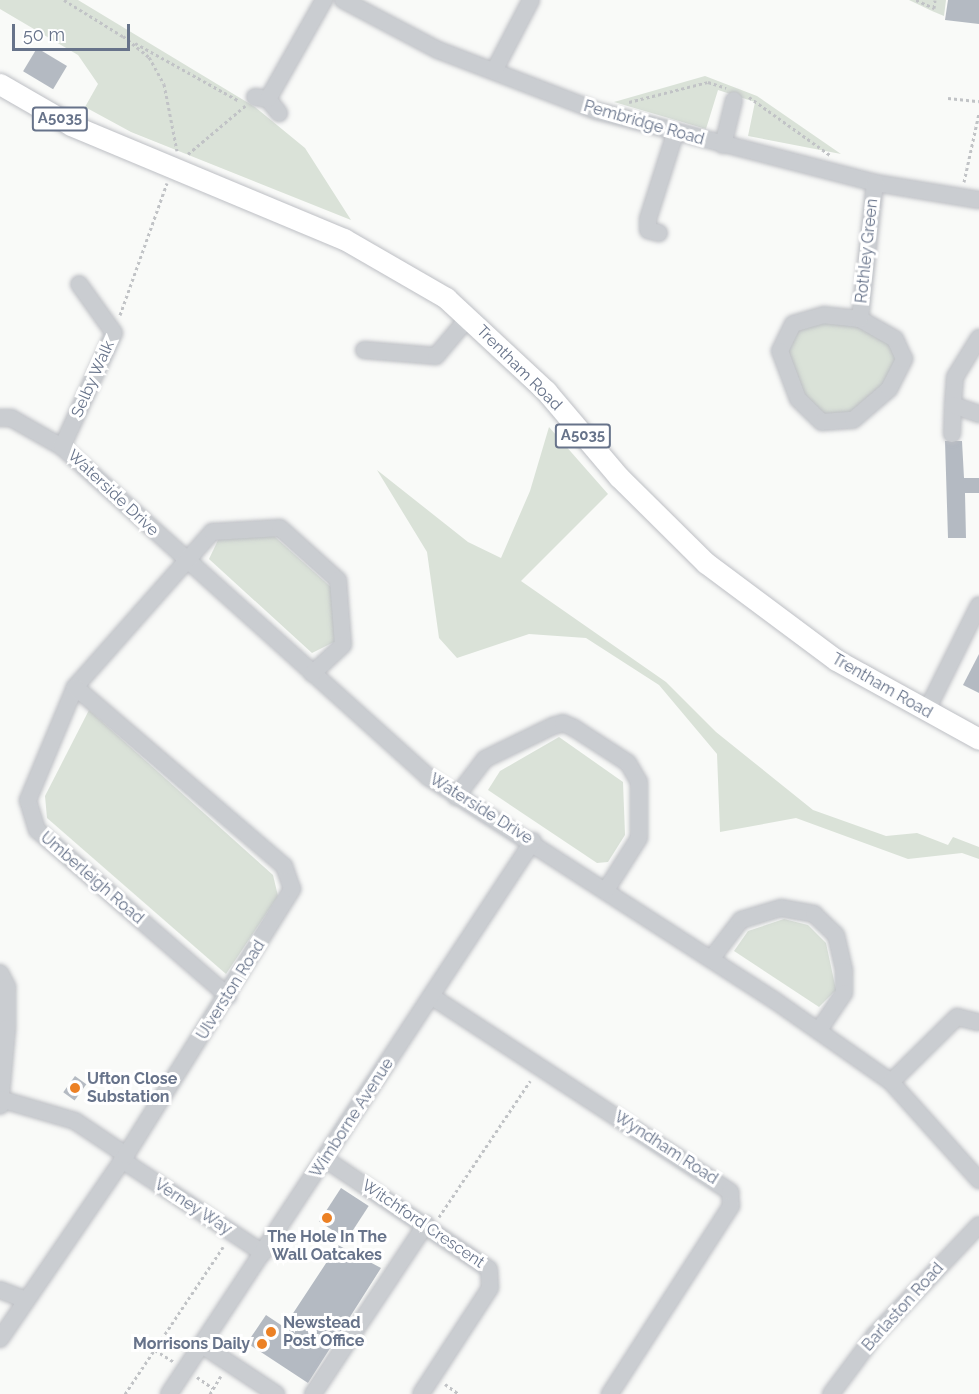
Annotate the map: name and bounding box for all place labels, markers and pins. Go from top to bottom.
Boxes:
place label: Ufton Close Substation [87,1069,177,1107]
marker: Ufton Close Substation [68,1081,82,1095]
marker: The Hole In The Wall Oatcakes [320,1211,334,1225]
place label: The Hole In The Wall Oatcakes [267,1227,387,1265]
place label: Newstead Post Office [283,1313,364,1351]
marker: Newstead Post Office [264,1325,278,1339]
place label: Morrisons Daily [133,1334,250,1354]
marker: Morrisons Daily [255,1337,269,1351]

